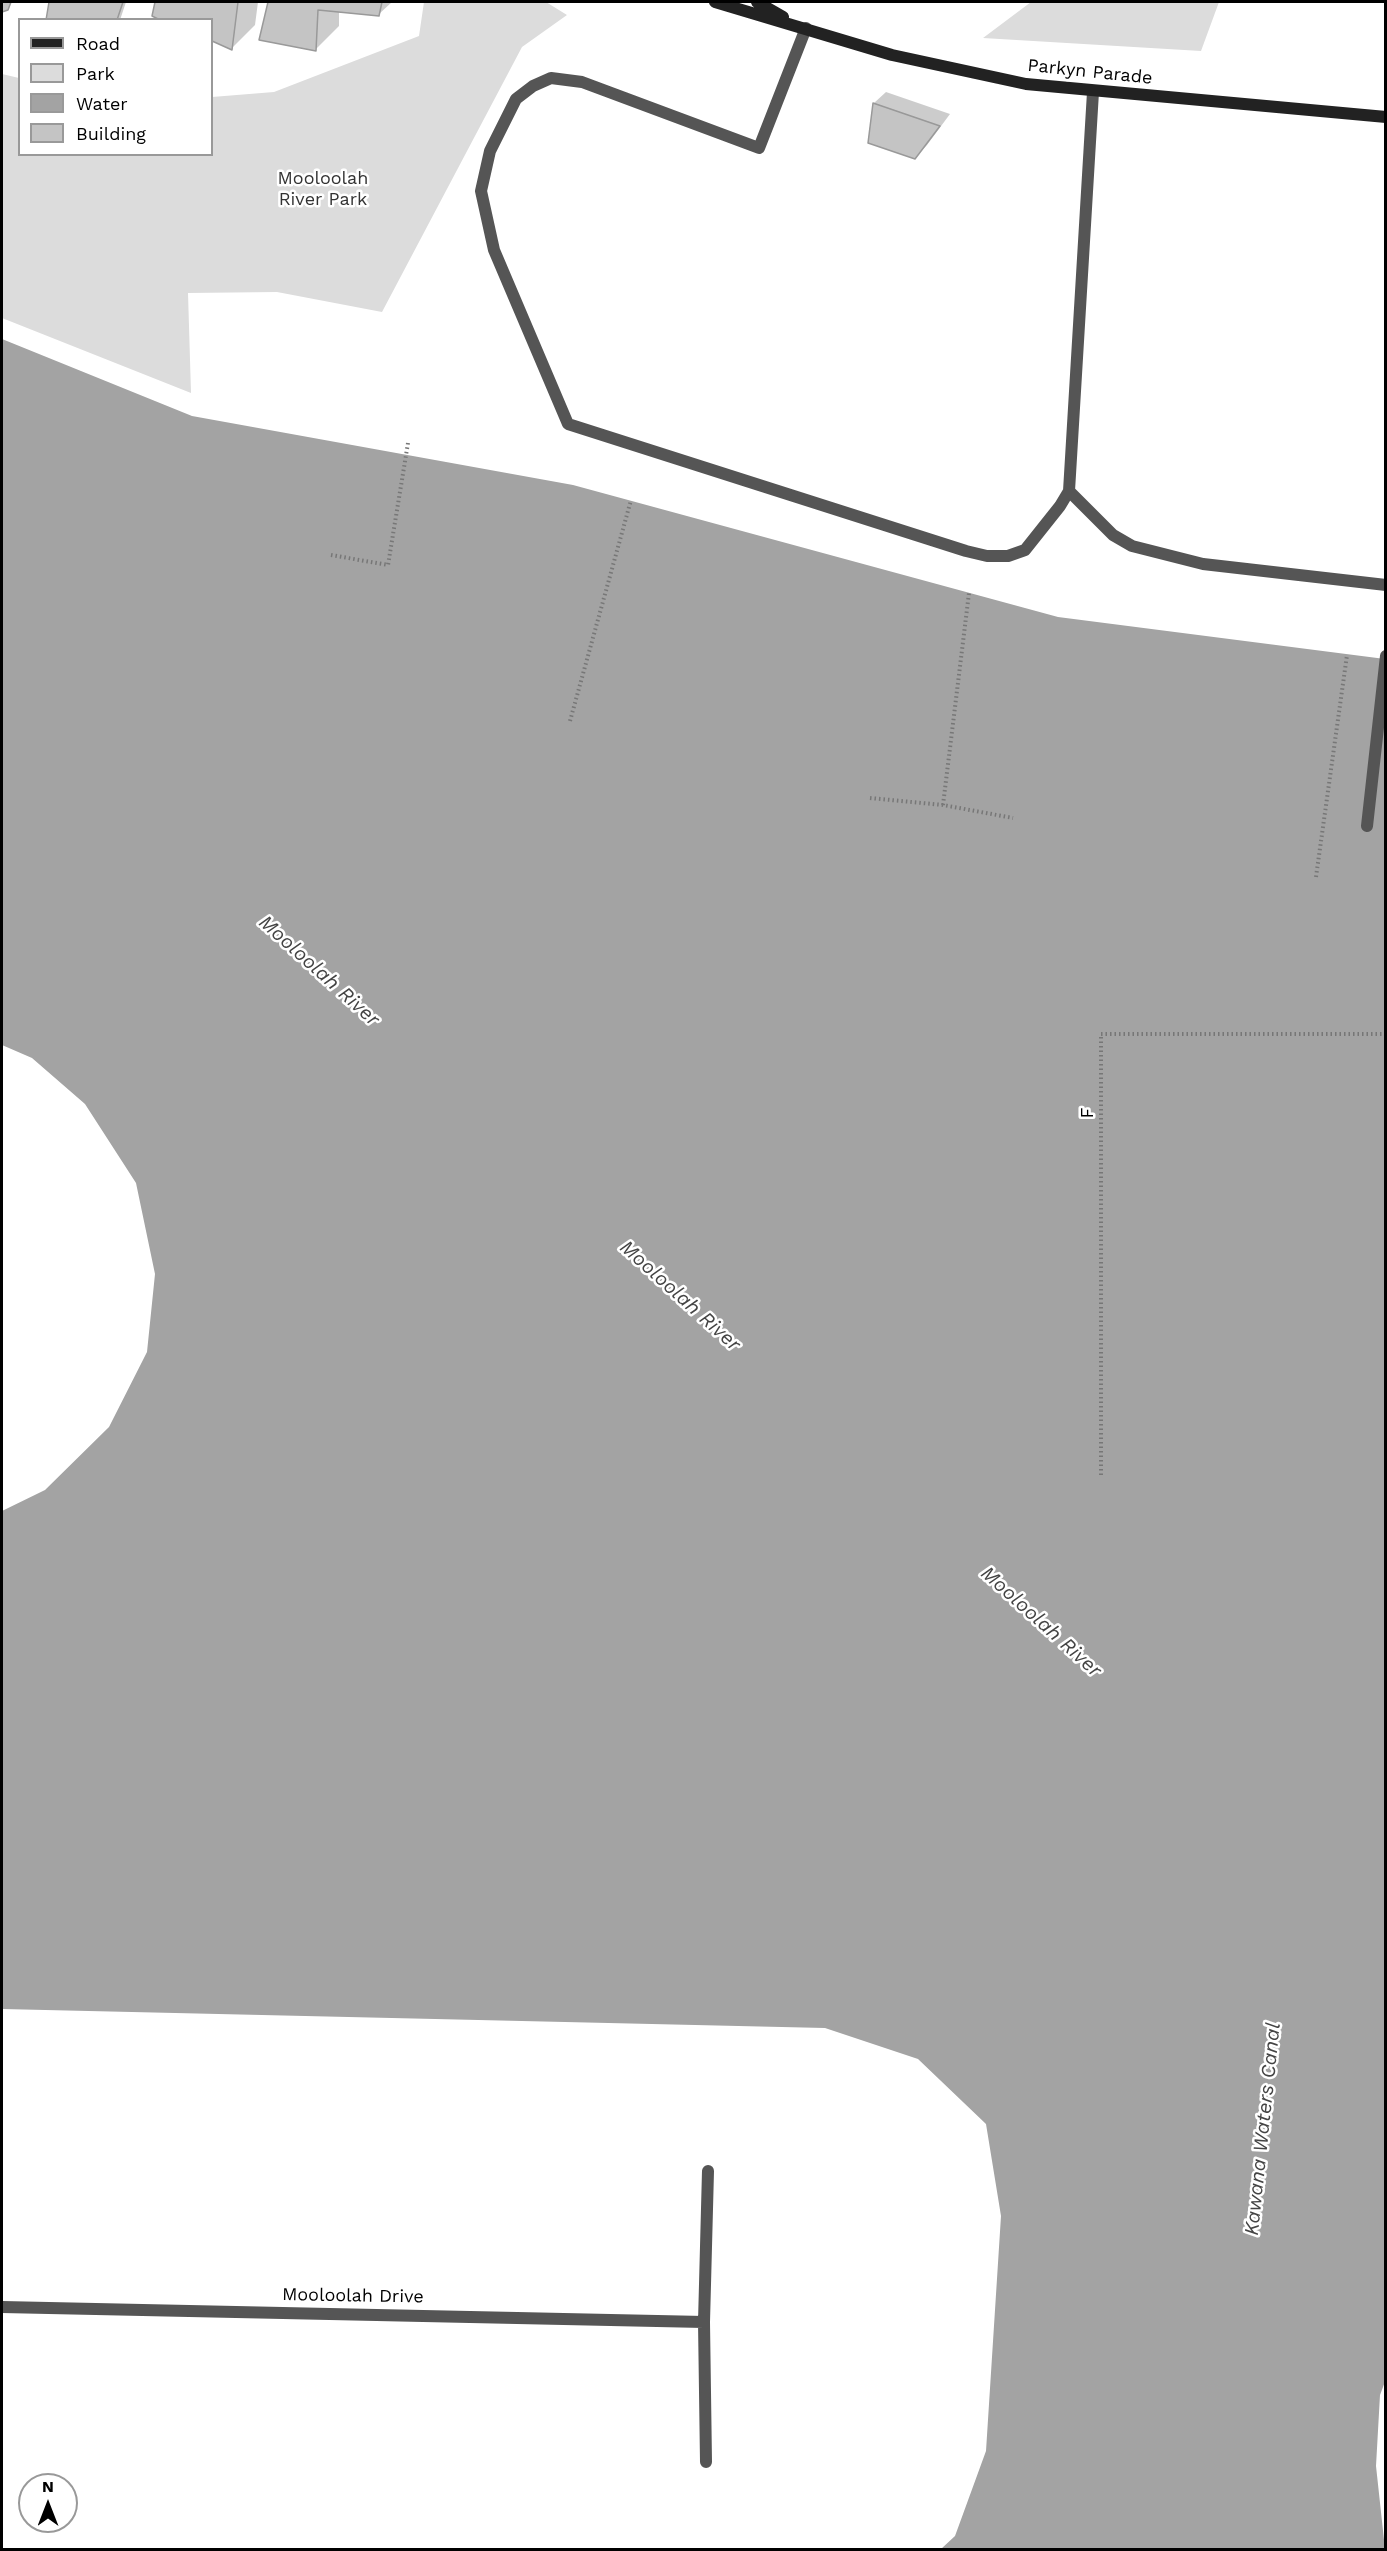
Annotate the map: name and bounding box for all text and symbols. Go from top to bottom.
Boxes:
legend [18,18,213,156]
text: Road [76,33,120,54]
street label: Parkyn Parade [1027,55,1153,89]
text: Park [76,63,115,84]
text: Water [76,93,128,114]
text: Building [76,123,146,144]
park label: Mooloolah River Park [278,168,368,210]
water label: Mooloolah River [254,910,384,1032]
street label: F [1077,1108,1099,1118]
water label: Mooloolah River [615,1235,745,1357]
water label: Mooloolah River [976,1561,1106,1683]
water label: Kawana Waters Canal [1240,2021,1286,2237]
street label: Mooloolah Drive [282,2284,424,2308]
north arrow [18,2473,78,2533]
text: N [42,2477,54,2496]

